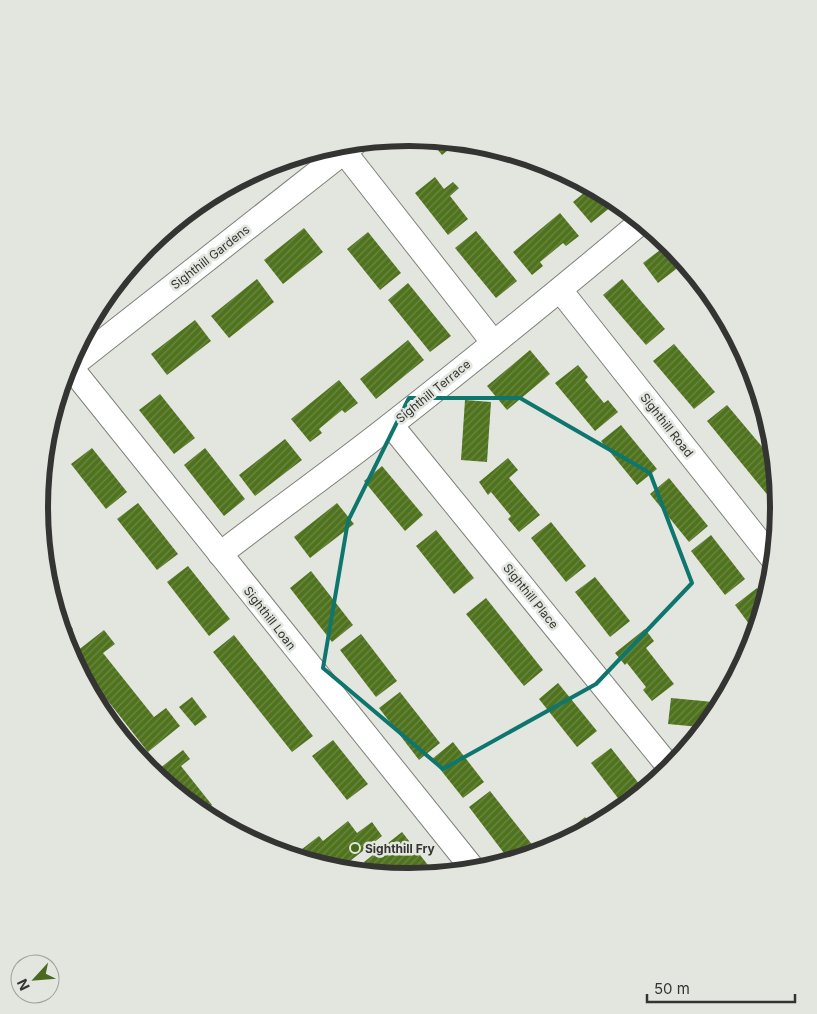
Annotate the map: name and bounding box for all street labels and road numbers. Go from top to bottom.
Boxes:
street label: Sighthill Gardens [168,222,252,292]
street label: Sighthill Terrace [393,356,473,426]
street label: Sighthill Road [637,390,697,460]
street label: Sighthill Place [500,560,562,632]
street label: Sighthill Loan [241,583,299,653]

